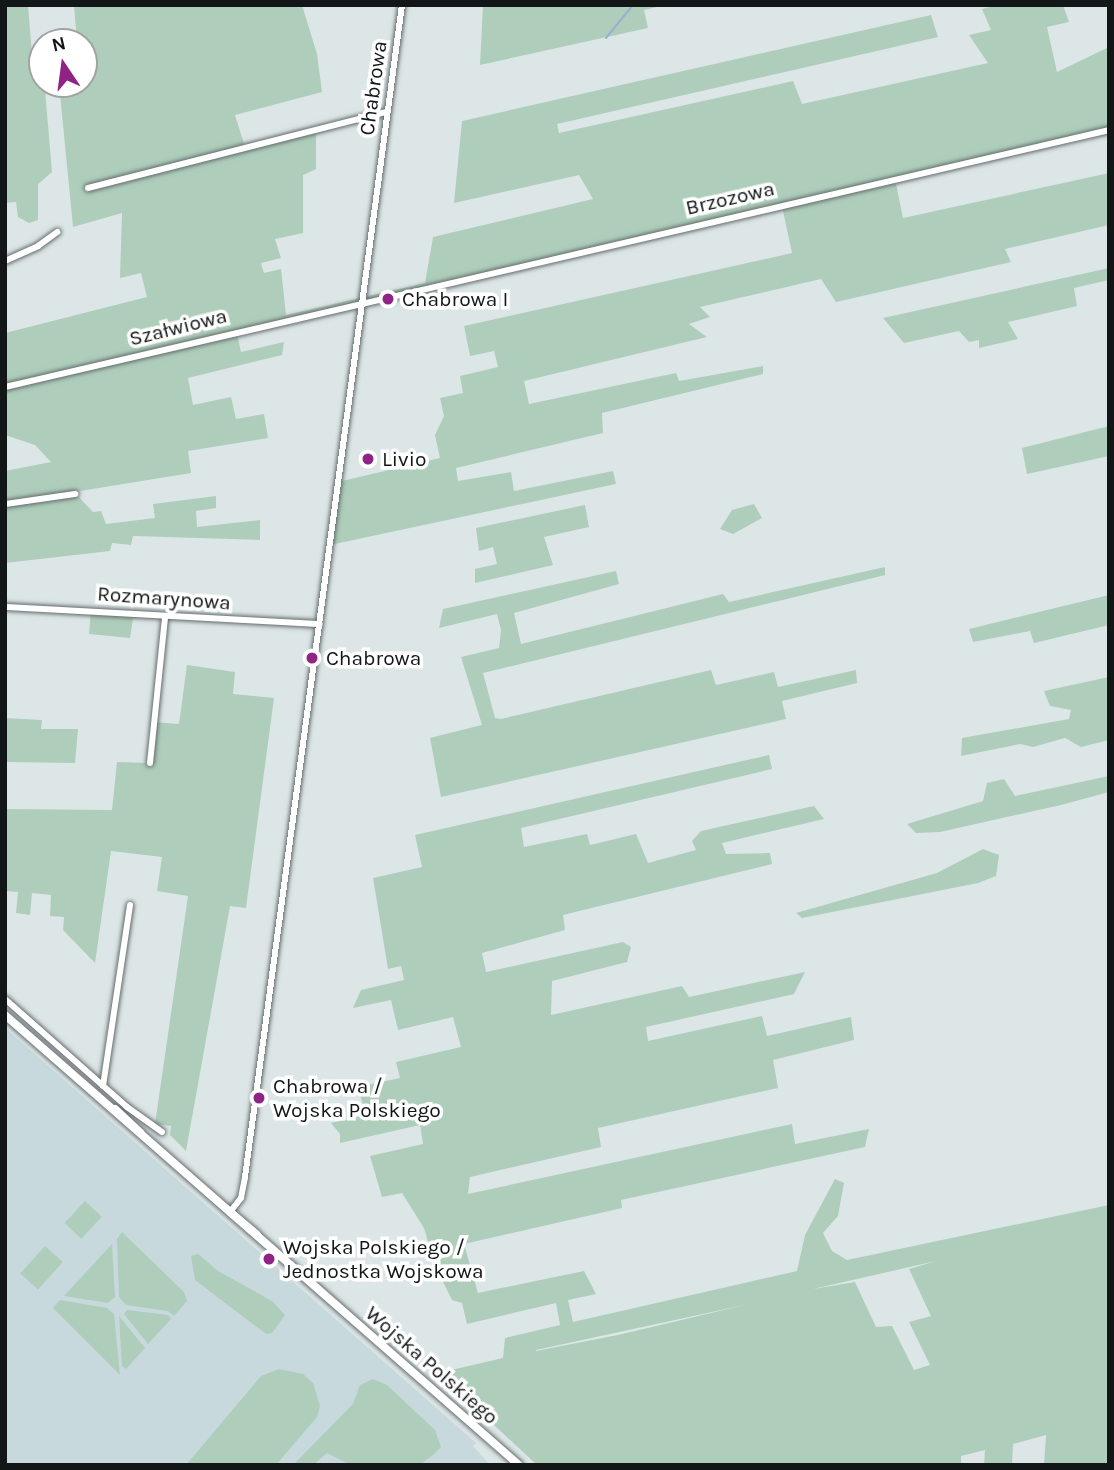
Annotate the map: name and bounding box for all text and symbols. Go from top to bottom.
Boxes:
north arrow [28,28,98,98]
text: N [50,32,68,57]
street label: Chabrowa [354,39,392,137]
street label: Brzozowa [683,176,777,220]
place label: Chabrowa I [402,286,508,312]
marker: Chabrowa I [380,291,396,307]
street label: Szałwiowa [127,303,229,351]
place label: Livio [382,446,426,472]
marker: Livio [360,451,376,467]
street label: Rozmarynowa [96,581,232,615]
place label: Chabrowa [326,645,421,671]
marker: Chabrowa [304,650,320,666]
place label: Chabrowa / Wojska Polskiego [273,1073,441,1123]
marker: Chabrowa / Wojska Polskiego [251,1090,267,1106]
place label: Wojska Polskiego / Jednostka Wojskowa [283,1234,483,1284]
marker: Wojska Polskiego / Jednostka Wojskowa [261,1251,277,1267]
street label: Wojska Polskiego [360,1300,504,1430]

